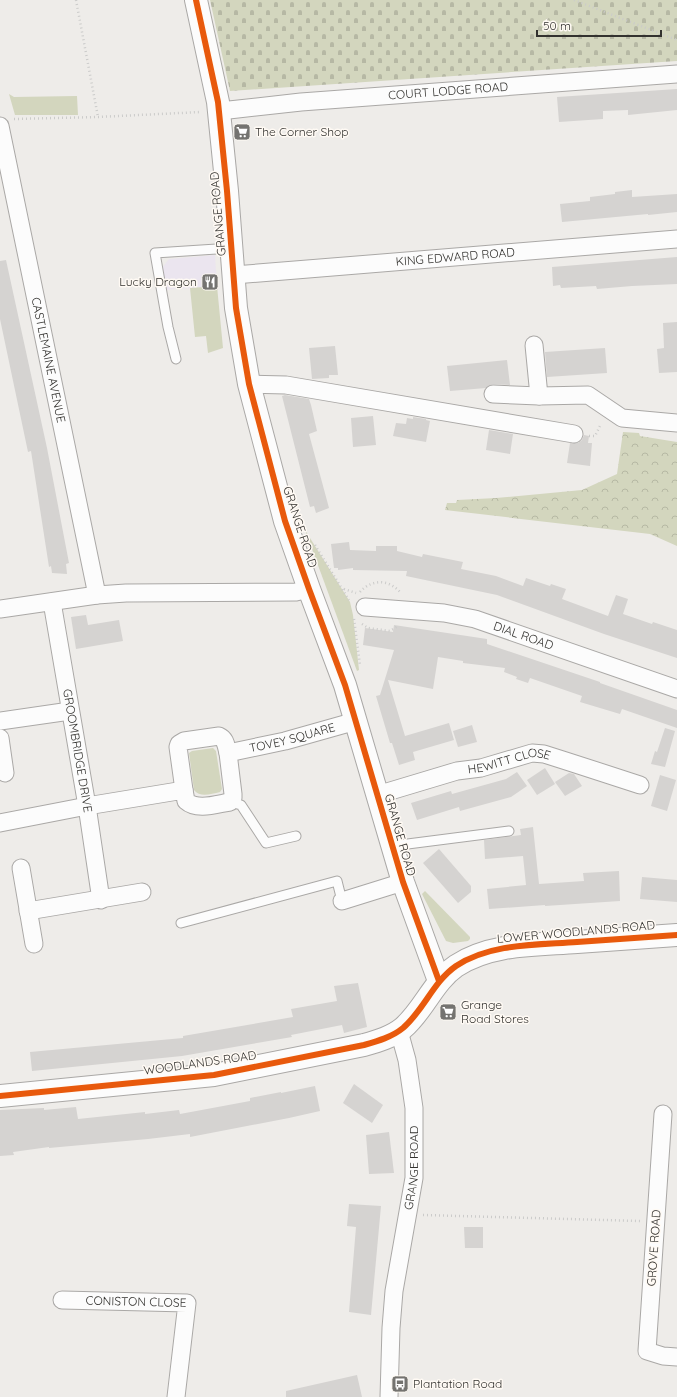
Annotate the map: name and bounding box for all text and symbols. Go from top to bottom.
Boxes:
scale bar [537,12,661,38]
text: 50 m [543,18,571,33]
street label: COURT LODGE ROAD [388,79,509,102]
supermarket icon: The Corner Shop [232,122,252,142]
place label: The Corner Shop [255,124,349,139]
street label: GRANGE ROAD [206,171,229,257]
street label: KING EDWARD ROAD [395,244,516,269]
restaurant icon: Lucky Dragon [200,272,220,292]
place label: Lucky Dragon [119,274,197,289]
street label: CASTLEMAINE AVENUE [29,296,69,424]
street label: GRANGE ROAD [280,484,321,570]
street label: DIAL ROAD [492,618,556,653]
street label: GROOMBRIDGE DRIVE [60,688,96,814]
street label: TOVEY SQUARE [248,719,337,755]
street label: HEWITT CLOSE [467,745,553,777]
street label: GRANGE ROAD [382,792,419,878]
street label: LOWER WOODLANDS ROAD [496,917,656,946]
place label: Grange Road Stores [461,997,529,1026]
supermarket icon: Grange Road Stores [438,1002,458,1022]
street label: WOODLANDS ROAD [143,1047,258,1078]
street label: GRANGE ROAD [400,1125,421,1211]
street label: GROVE ROAD [643,1209,664,1287]
street label: CONISTON CLOSE [85,1293,187,1310]
bus stop icon: Plantation Road [390,1374,410,1394]
place label: Plantation Road [413,1376,502,1391]

